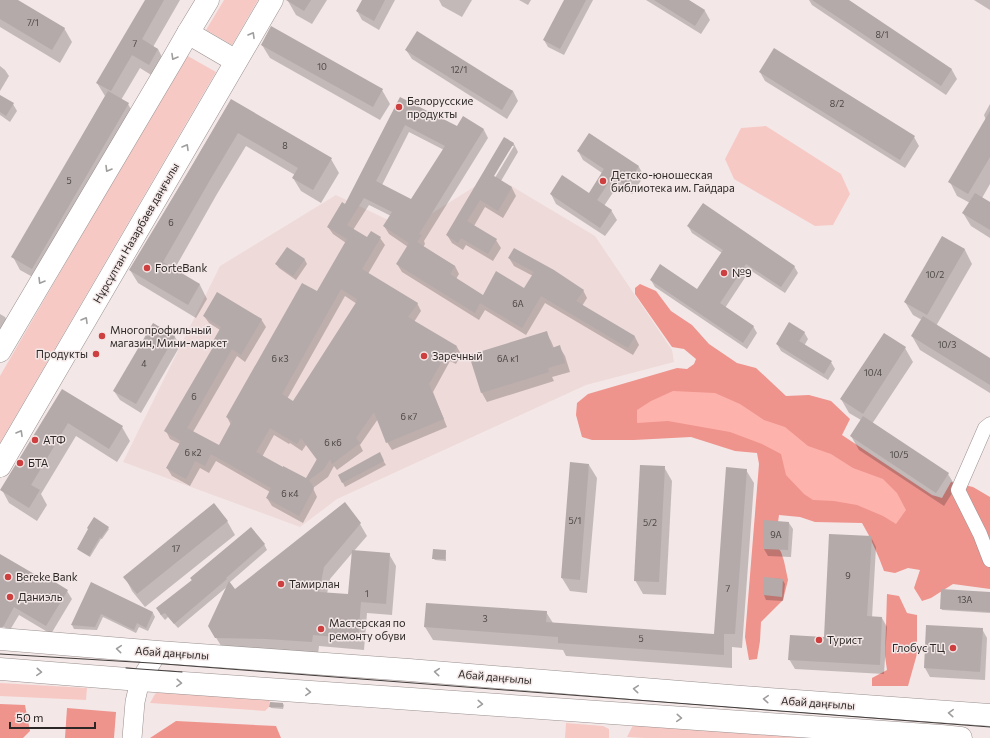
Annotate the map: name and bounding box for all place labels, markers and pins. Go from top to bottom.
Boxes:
place label: Белорусские продукты [407,94,473,120]
marker: Белорусские продукты [394,102,404,112]
place label: Детско-юношеская библиотека им. Гайдара [611,168,735,194]
marker: Детско-юношеская библиотека им. Гайдара [598,176,608,186]
place label: ForteBank [155,261,207,274]
marker: ForteBank [142,263,152,273]
place label: №9 [732,266,752,279]
marker: №9 [719,268,729,278]
place label: Многопрофильный магазин, Мини-маркет [110,323,227,349]
marker: Многопрофильный магазин, Мини-маркет [97,331,107,341]
place label: Продукты [36,347,88,360]
marker: Продукты [91,349,101,359]
place label: Заречный [432,349,483,362]
marker: Заречный [419,351,429,361]
place label: АТФ [43,433,66,446]
marker: АТФ [30,435,40,445]
place label: БТА [28,456,49,469]
marker: БТА [15,458,25,468]
place label: Bereke Bank [16,570,78,583]
marker: Bereke Bank [3,572,13,582]
place label: Тамирлан [289,577,340,590]
marker: Тамирлан [276,579,286,589]
place label: Даниэль [18,590,63,603]
marker: Даниэль [5,592,15,602]
place label: Мастерская по ремонту обуви [329,616,406,642]
marker: Мастерская по ремонту обуви [316,624,326,634]
place label: Турист [827,633,862,646]
marker: Турист [814,635,824,645]
place label: Глобус ТЦ [892,641,946,654]
marker: Глобус ТЦ [948,643,958,653]

